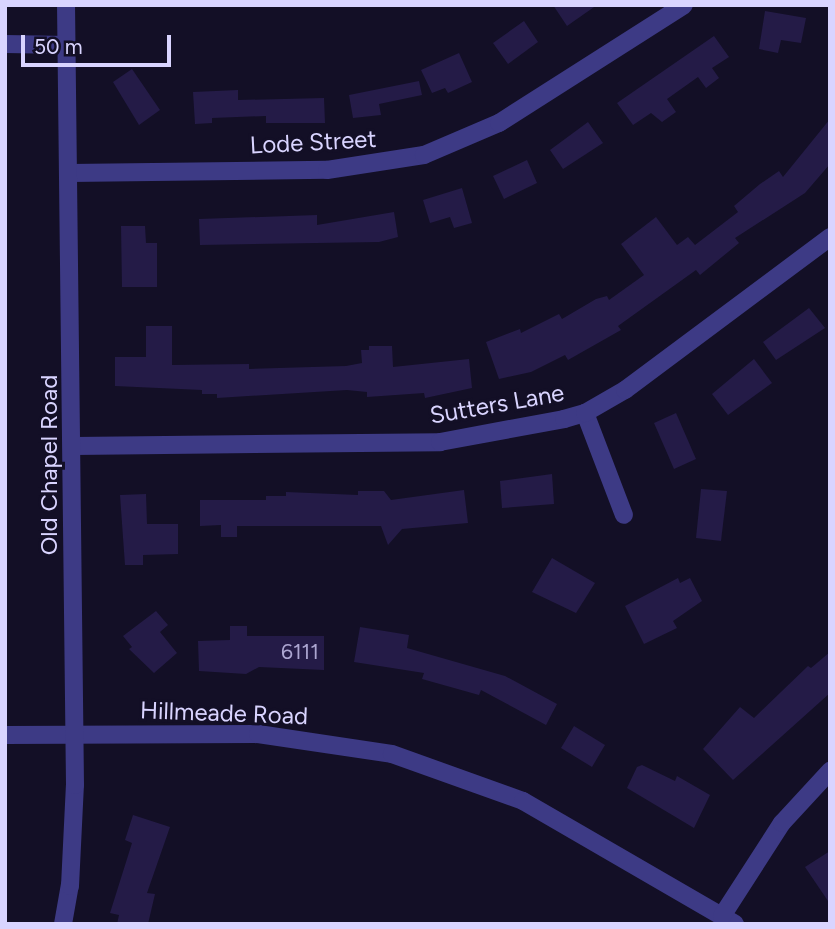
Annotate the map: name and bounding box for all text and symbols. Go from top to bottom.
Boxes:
scale bar [24,21,175,65]
text: 50 m [34,34,83,59]
street label: Lode Street [249,124,377,160]
street label: Old Chapel Road [35,375,63,555]
street label: Sutters Lane [428,378,566,430]
house number: 6111 [281,639,319,665]
street label: Hillmeade Road [139,696,309,730]

